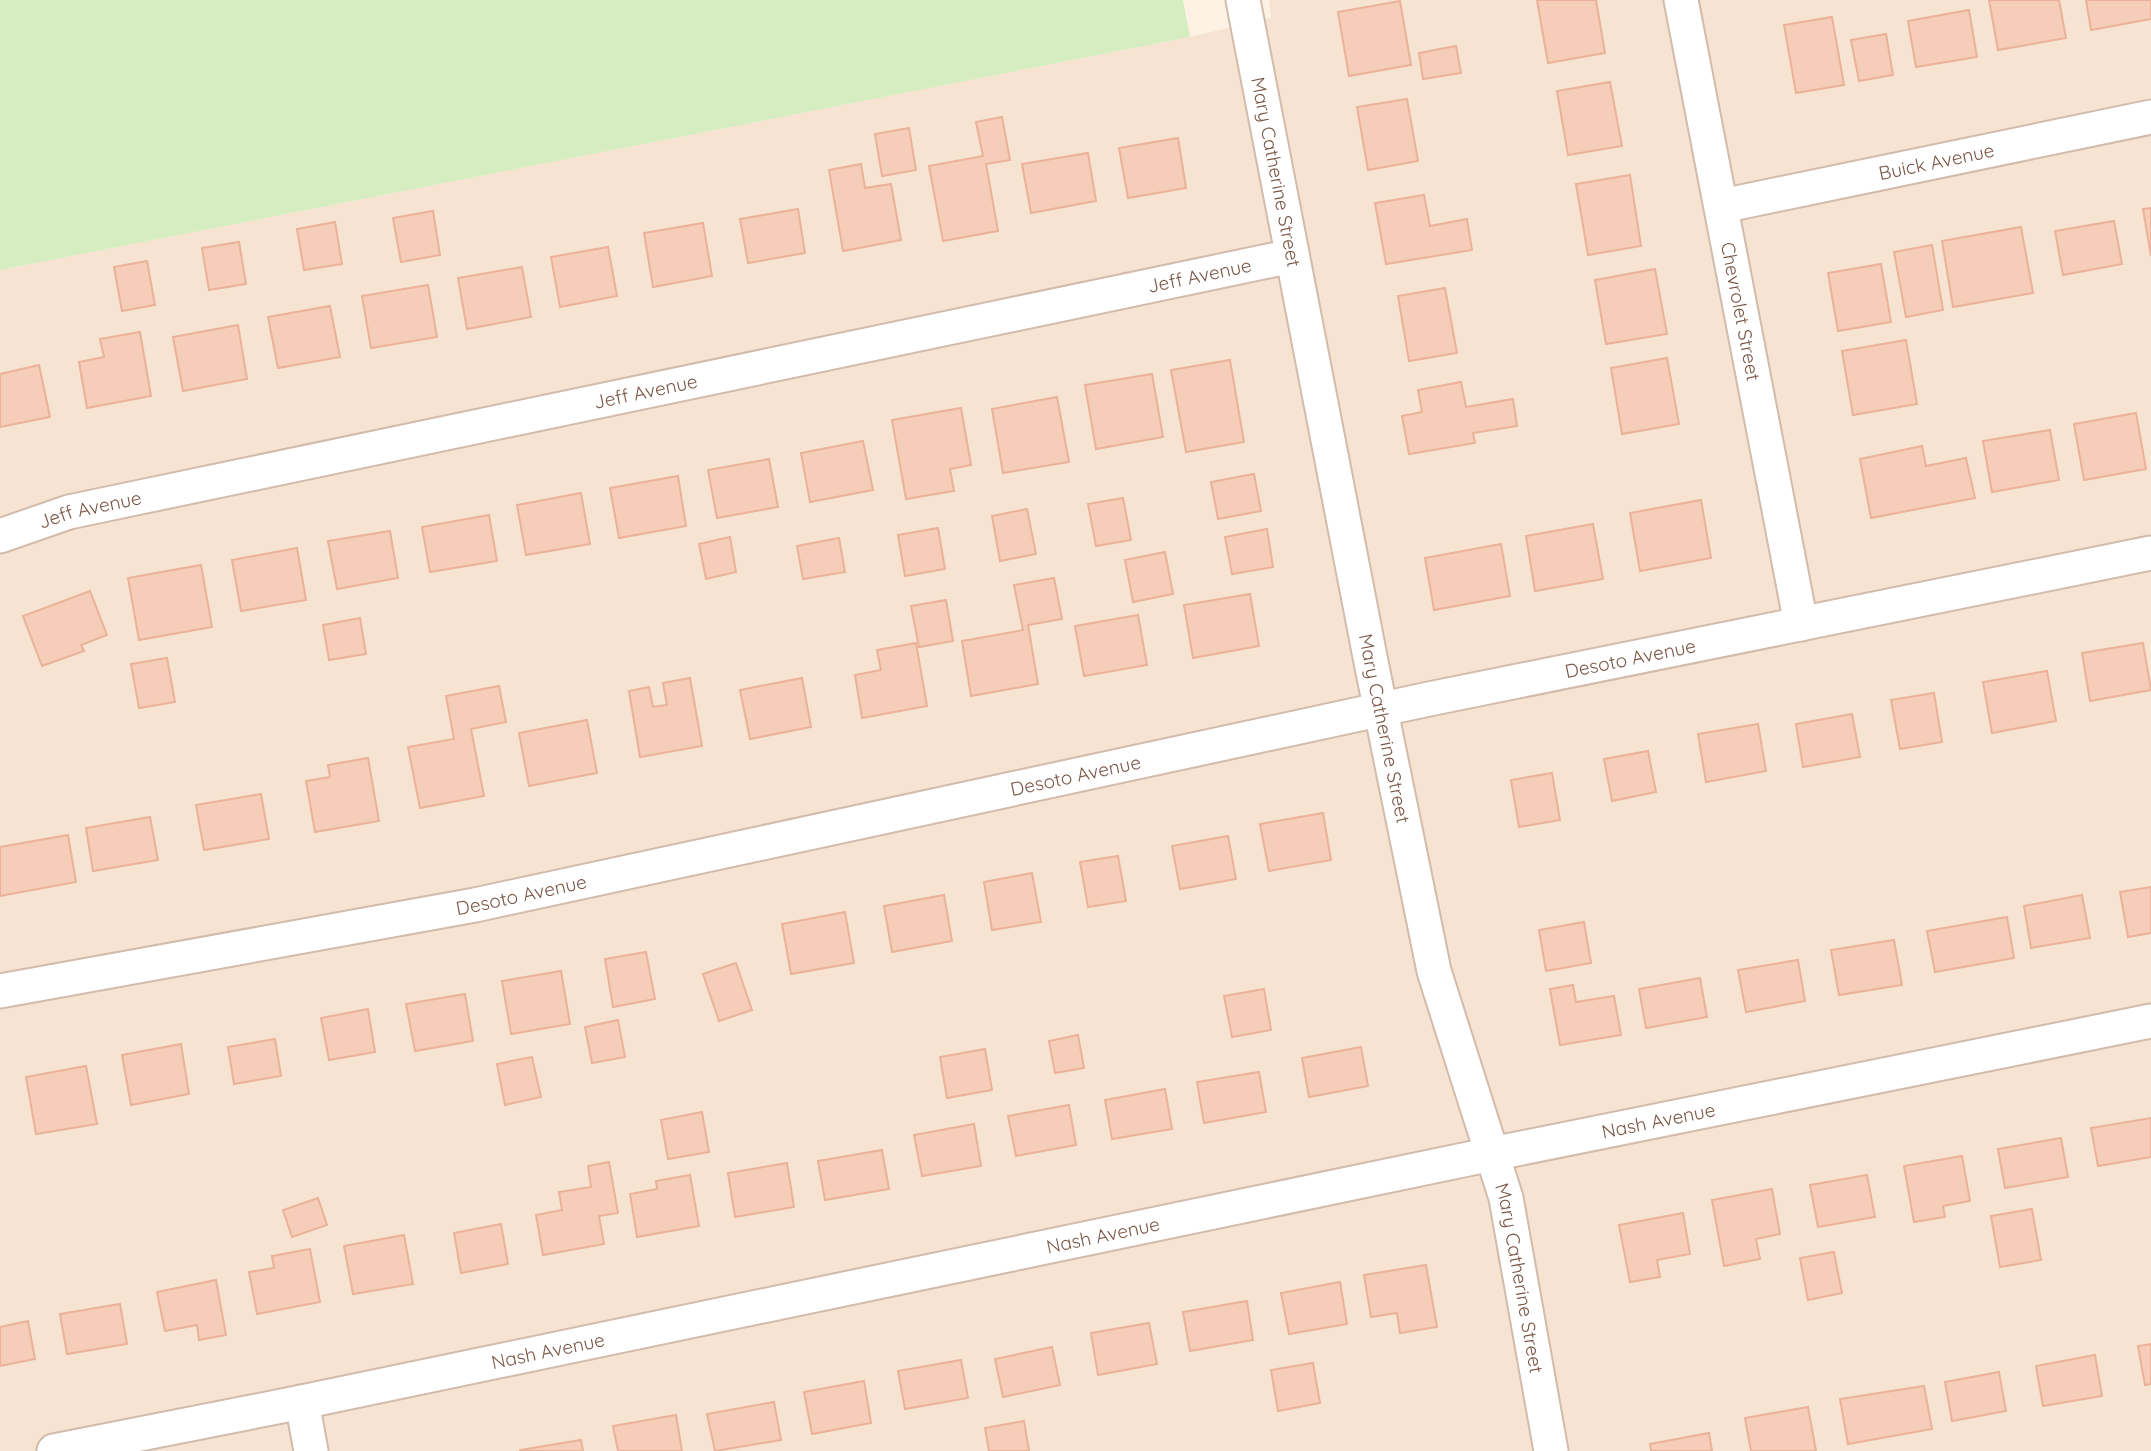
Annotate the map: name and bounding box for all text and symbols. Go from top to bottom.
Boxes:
street label: Mary Catherine Street [1246,75,1306,269]
street label: Buick Avenue [1876,138,1996,185]
street label: Chevrolet Street [1716,240,1766,383]
street label: Jeff Avenue [1145,253,1254,298]
street label: Jeff Avenue [591,369,700,414]
street label: Jeff Avenue [35,485,144,534]
street label: Mary Catherine Street [1354,632,1416,825]
street label: Desoto Avenue [1563,633,1698,683]
street label: Desoto Avenue [1008,750,1143,801]
street label: Desoto Avenue [454,869,589,920]
street label: Nash Avenue [1599,1097,1717,1144]
street label: Mary Catherine Street [1490,1180,1549,1375]
street label: Nash Avenue [1044,1212,1162,1259]
street label: Nash Avenue [489,1327,607,1374]

